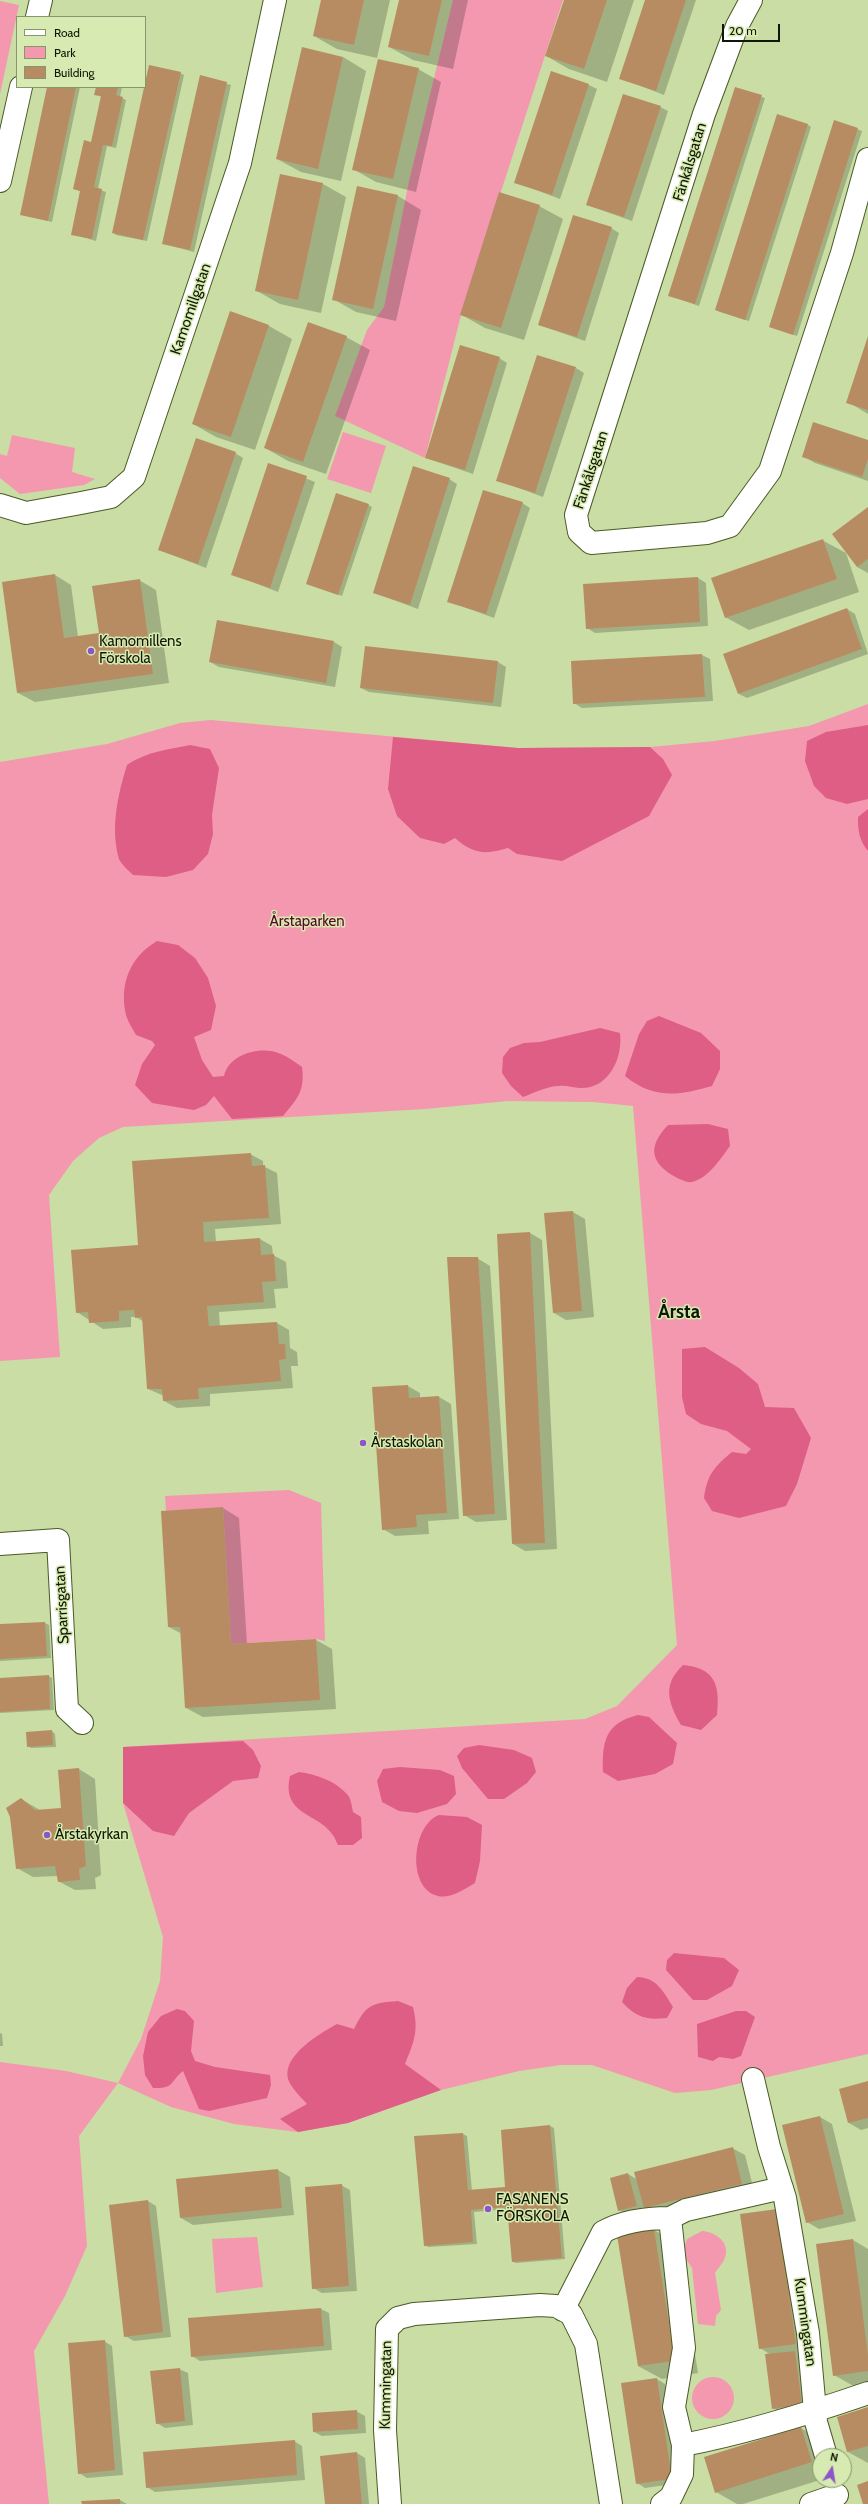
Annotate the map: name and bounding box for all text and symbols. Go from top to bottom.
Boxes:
legend [16,16,146,88]
scale bar [724,16,782,42]
text: 20 m [729,23,757,38]
text: Road [54,25,80,40]
text: Park [54,45,76,60]
text: Building [54,65,95,80]
street label: Fänkålsgatan [670,120,710,204]
street label: Kamomillgatan [167,261,215,357]
street label: Fänkålsgatan [570,429,612,511]
place label: Kamomillens Förskola [99,633,182,668]
marker: Kamomillens Förskola [86,646,96,656]
park label: Årstaparken [269,913,345,931]
district label: Årsta [658,1301,700,1323]
place label: Årstaskolan [371,1434,443,1452]
marker: Årstaskolan [358,1438,368,1448]
street label: Sparrisgatan [51,1565,73,1645]
place label: Årstakyrkan [55,1826,129,1844]
marker: Årstakyrkan [42,1830,52,1840]
place label: FASANENS FÖRSKOLA [496,2191,569,2226]
marker: FASANENS FÖRSKOLA [483,2204,493,2214]
street label: Kummingatan [790,2277,820,2367]
street label: Kummingatan [376,2340,396,2430]
north arrow [812,2448,852,2488]
text: N [829,2450,840,2465]

